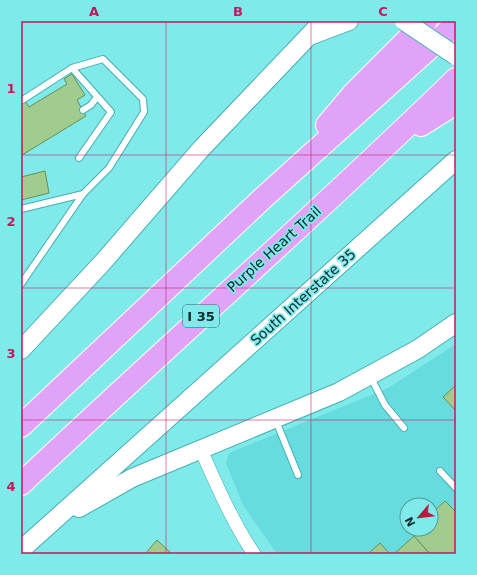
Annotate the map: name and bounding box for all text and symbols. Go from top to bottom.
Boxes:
text: A [89,4,99,19]
text: B [233,4,243,19]
text: C [378,4,388,19]
text: 1 [6,81,16,96]
street label: Purple Heart Trail [224,203,324,295]
text: 2 [6,214,16,229]
street label: South Interstate 35 [247,246,359,348]
road number: I 35 [183,305,219,327]
text: 3 [6,346,16,361]
text: 4 [6,479,16,494]
north arrow [399,497,439,537]
text: N [403,514,419,529]

